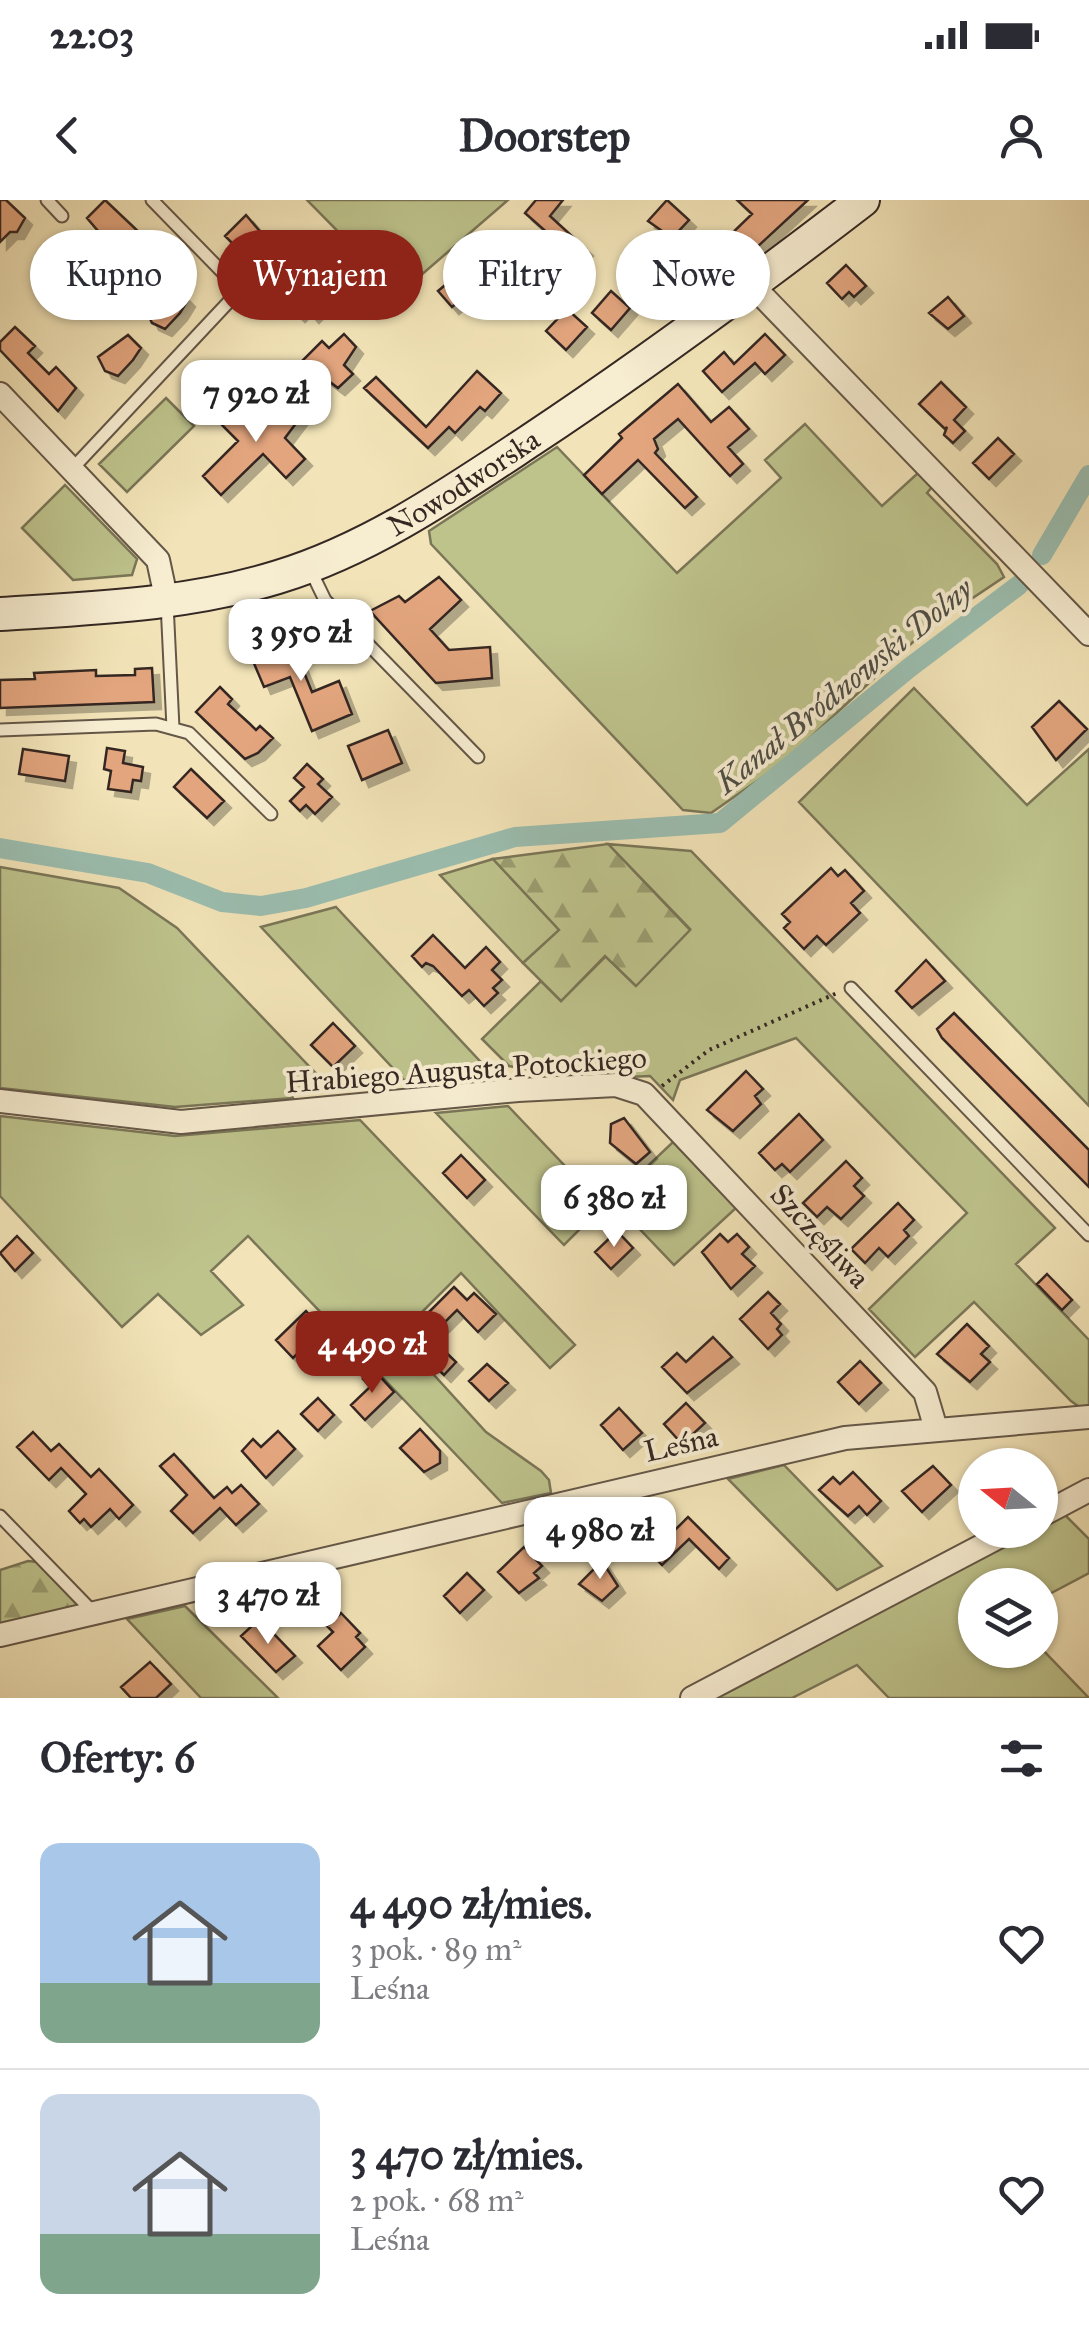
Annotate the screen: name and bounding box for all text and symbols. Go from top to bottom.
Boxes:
text: 22:03 [50,12,134,58]
icon: back [40,108,95,163]
text: Doorstep [459,108,630,163]
icon: person [994,108,1049,163]
chip: Kupno [30,230,197,320]
chip: Wynajem [217,230,423,320]
chip: Filtry [443,230,596,320]
chip: Nowe [616,230,770,320]
pin: 7 920 zł [153,360,359,445]
text: 7 920 zł [203,373,309,412]
street label: Nowodworska [381,421,547,544]
water label: Kanał Bródnowski Dolny [706,569,982,803]
pin: 3 950 zł [198,599,404,684]
text: 3 950 zł [251,612,351,651]
street label: Hrabiego Augusta Potockiego [284,1039,648,1101]
pin: 6 380 zł [511,1165,717,1250]
street label: Szczęśliwa [763,1176,878,1296]
text: 6 380 zł [563,1178,665,1217]
pin: 4 490 zł [269,1311,475,1396]
text: 4 490 zł [318,1324,426,1363]
street label: Leśna [641,1418,722,1470]
north arrow [958,1448,1058,1548]
map controls [958,1448,1058,1668]
pin: 4 980 zł [497,1497,703,1582]
text: 4 980 zł [546,1510,654,1549]
pin: 3 470 zł [165,1562,371,1647]
button: layers [958,1568,1058,1668]
text: 3 470 zł [217,1575,319,1614]
icon: filters [994,1731,1049,1786]
text: Oferty: 6 [40,1732,195,1784]
text: 4 490 zł/mies. [350,1878,592,1930]
icon: home [120,1883,240,2003]
icon: heart [994,1916,1049,1971]
text: 3 pok. · 89 m² [350,1930,521,1969]
text: Leśna [350,1969,429,2008]
text: 3 470 zł/mies. [350,2129,584,2181]
icon: home [120,2134,240,2254]
icon: heart [994,2167,1049,2222]
text: 2 pok. · 68 m² [350,2181,524,2220]
text: Leśna [350,2220,429,2259]

